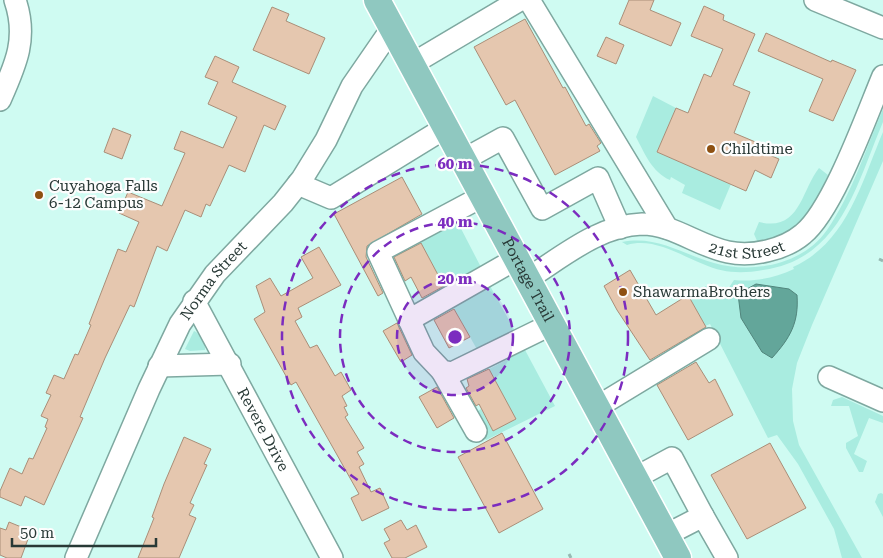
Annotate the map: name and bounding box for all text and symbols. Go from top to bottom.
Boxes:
place label: Childtime [721,140,793,158]
marker: Childtime [705,143,717,155]
text: 60 m [437,155,473,173]
place label: Cuyahoga Falls 6-12 Campus [49,177,158,212]
marker: Cuyahoga Falls 6-12 Campus [33,189,45,201]
text: 40 m [437,213,473,231]
street label: Portage Trail [498,235,558,325]
street label: Norma Street [177,237,251,323]
street label: 21st Street [706,237,788,263]
text: 20 m [437,270,473,288]
place label: ShawarmaBrothers [633,283,770,301]
marker: ShawarmaBrothers [617,286,629,298]
centre of rings [446,328,464,346]
street label: Revere Drive [233,385,293,475]
scale bar [12,516,156,548]
text: 50 m [20,524,55,542]

